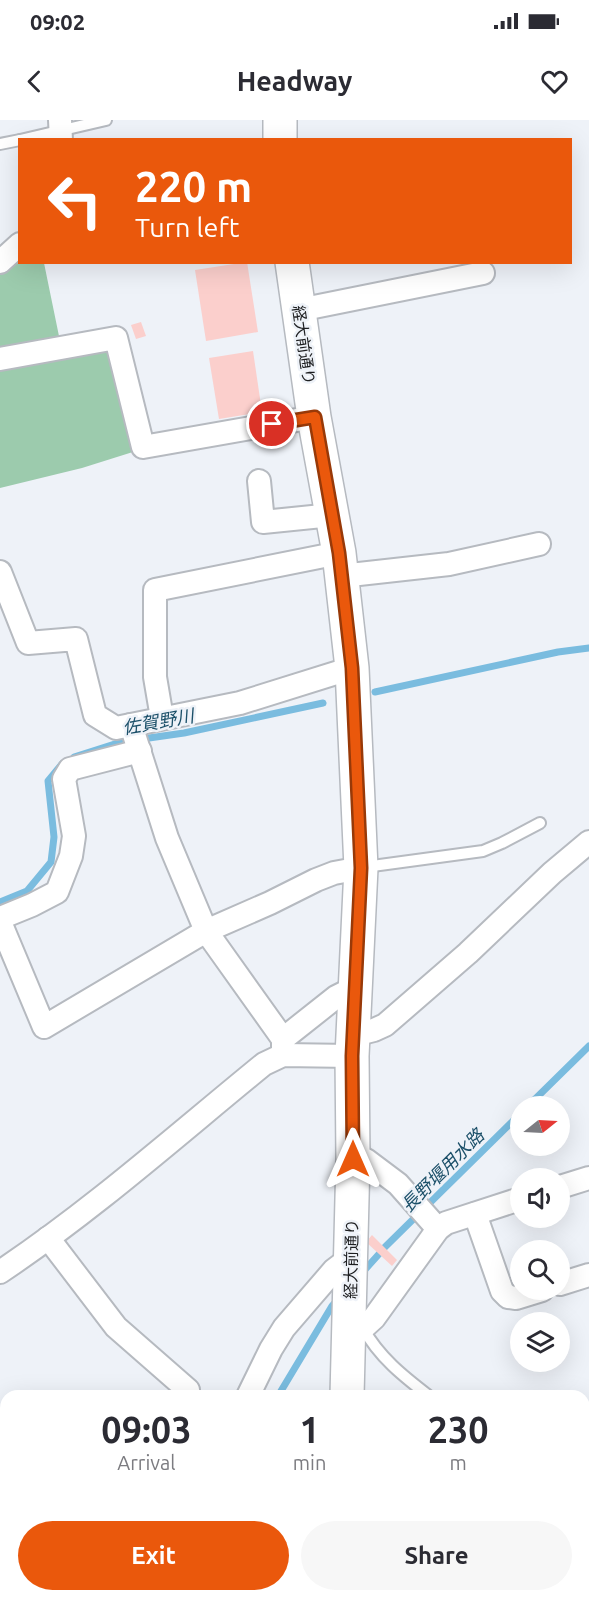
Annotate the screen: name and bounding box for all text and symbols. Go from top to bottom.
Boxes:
text: 09:02 [30,9,85,34]
icon: back [18,65,51,98]
icon: heart [538,65,571,98]
text: Headway [237,66,352,96]
icon: left [36,162,114,240]
text: 220 m [135,163,252,210]
text: Turn left [135,212,239,242]
street label: 経大前通り [290,304,318,386]
pin [246,398,297,449]
icon: arrive [255,407,288,440]
water label: 佐賀野川 [121,705,197,737]
north arrow [510,1096,570,1156]
map controls [510,1096,570,1372]
water label: 長野堰用水路 [397,1123,489,1215]
position arrow [321,1127,385,1191]
button: sound [510,1168,570,1228]
street label: 経大前通り [341,1219,361,1299]
button: search [510,1240,570,1300]
button: layers [510,1312,570,1372]
text: 09:03 [101,1409,191,1450]
text: 1 [299,1409,320,1450]
text: 230 [428,1409,489,1450]
text: Arrival [117,1451,176,1474]
text: min [293,1451,326,1474]
text: m [450,1451,467,1474]
button: Exit [18,1521,289,1590]
button: Share [301,1521,572,1590]

